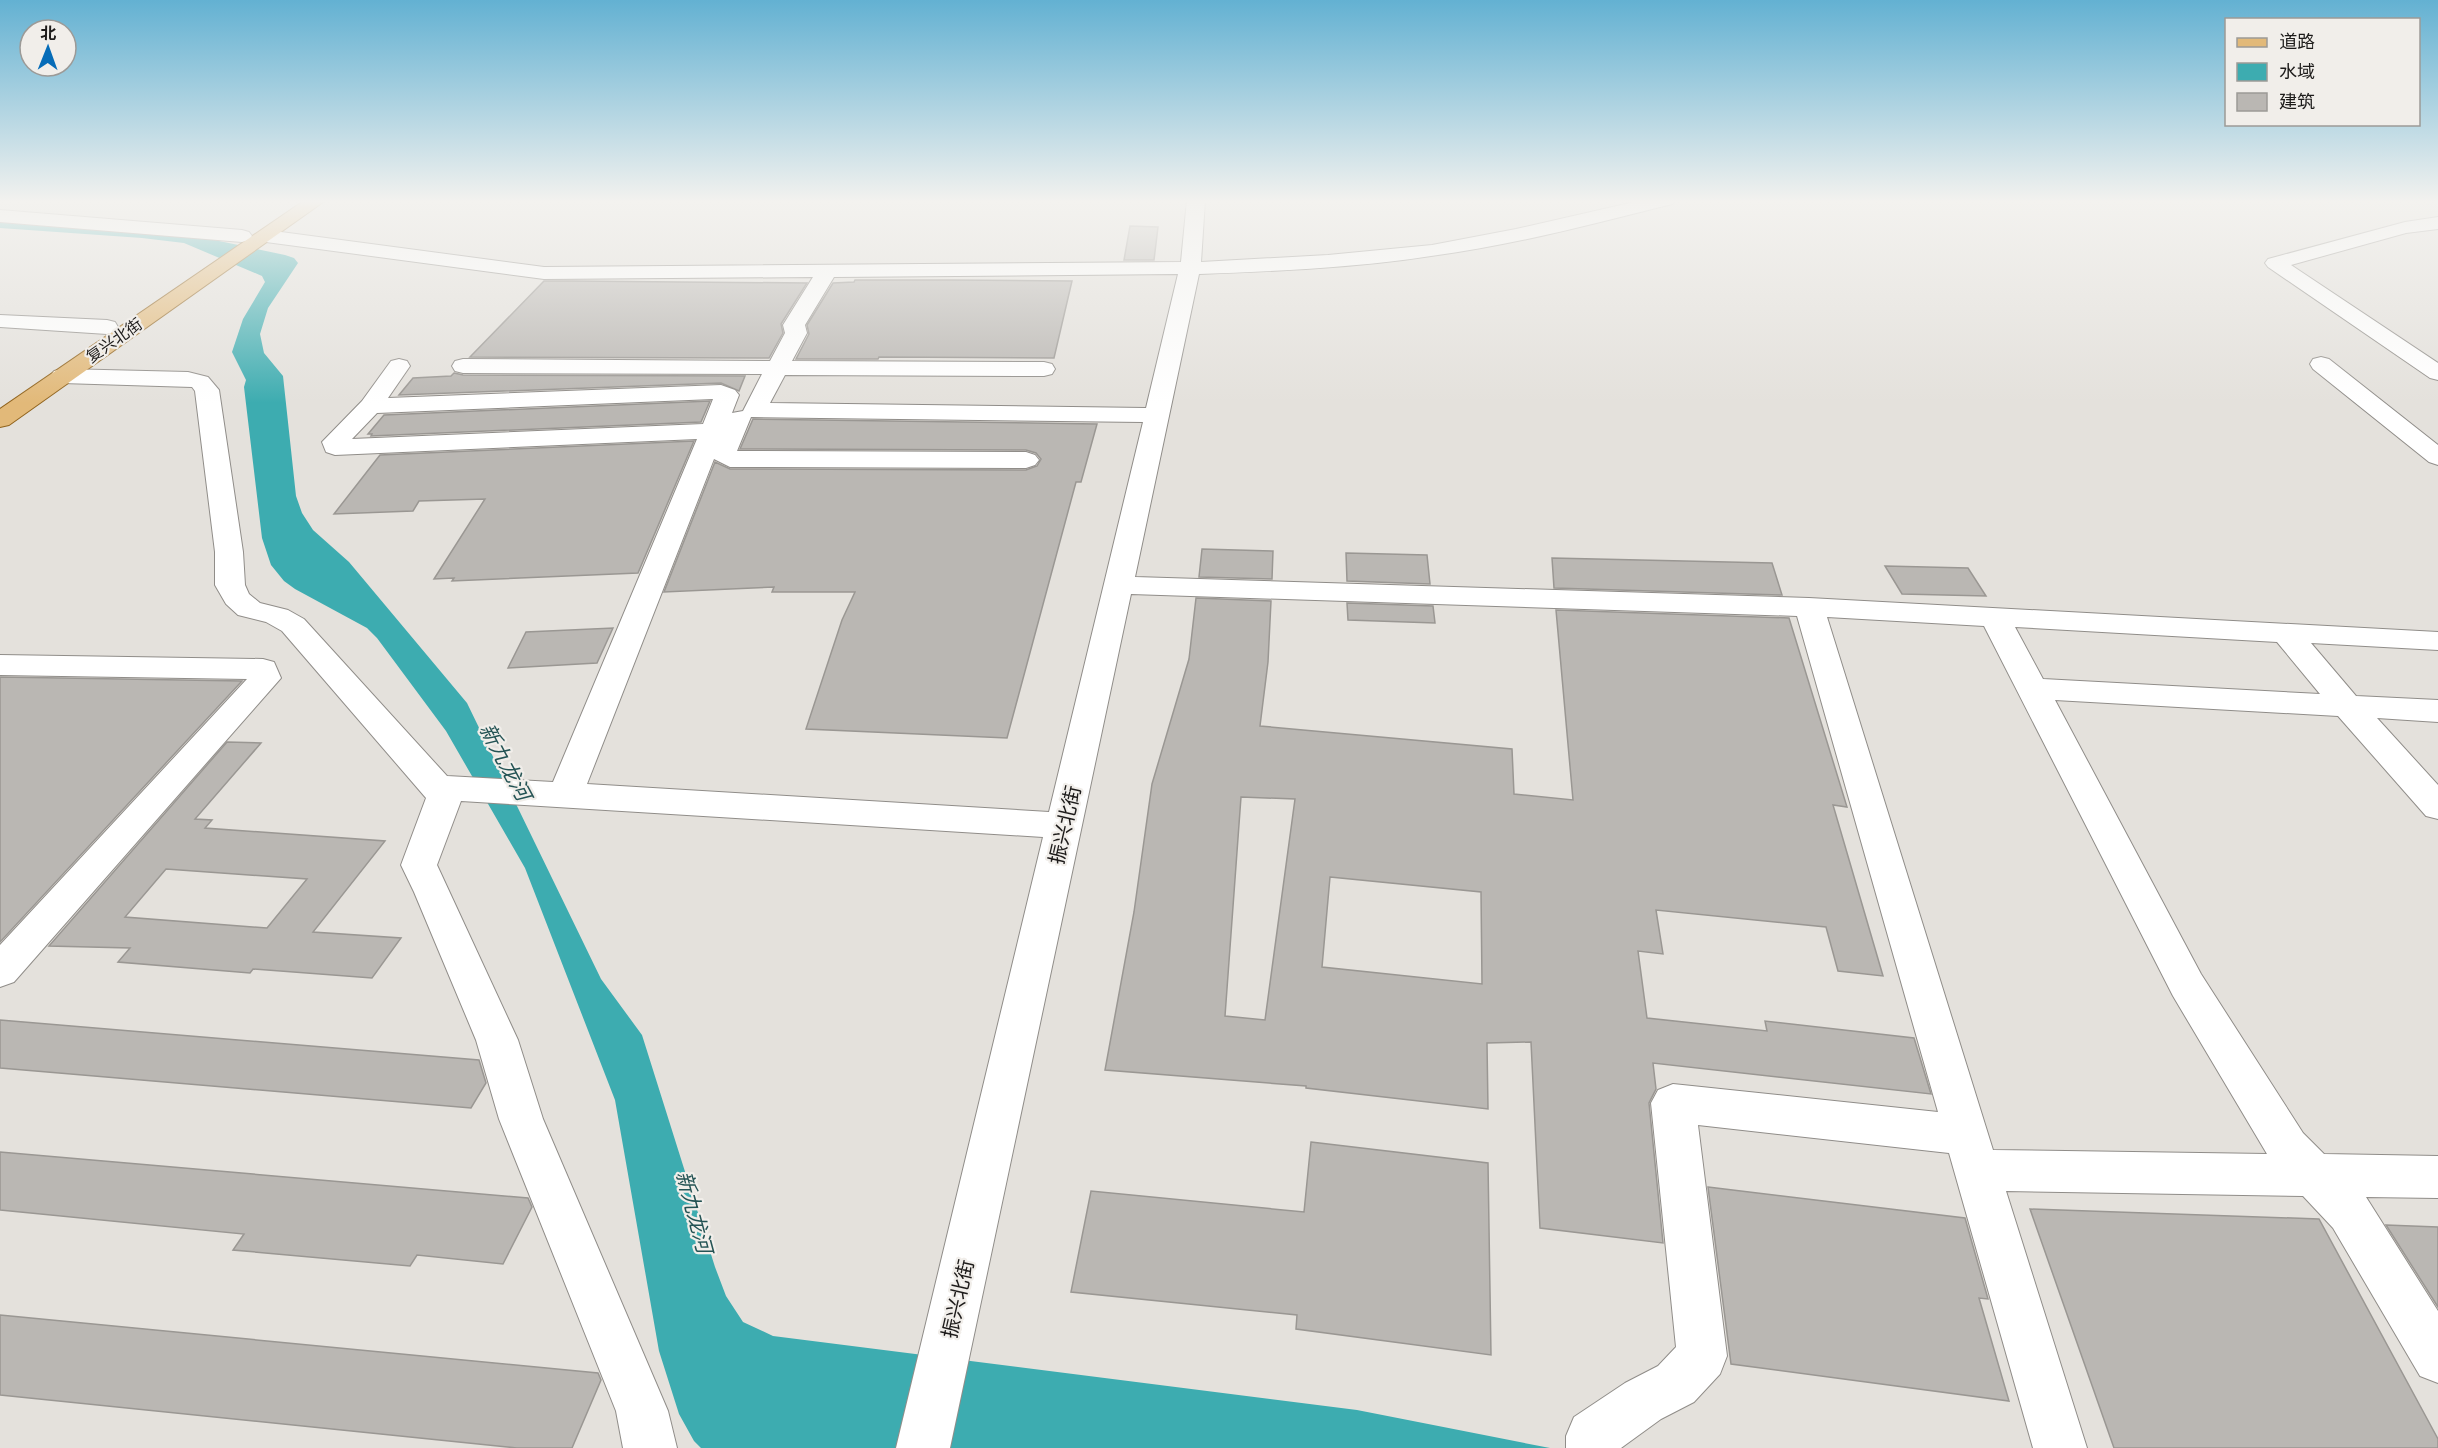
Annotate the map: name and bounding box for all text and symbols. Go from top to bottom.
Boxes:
north arrow [18,18,78,78]
legend [2225,18,2420,126]
text: 北 [40,22,56,44]
text: 道路 [2279,29,2315,53]
text: 水域 [2279,59,2315,83]
text: 建筑 [2279,89,2315,113]
street label: 复兴北街 [81,313,147,367]
water label: 新九龙河 [474,718,540,809]
street label: 振兴北街 [1042,783,1087,867]
water label: 新九龙河 [671,1168,720,1260]
street label: 振兴北街 [935,1257,980,1341]

